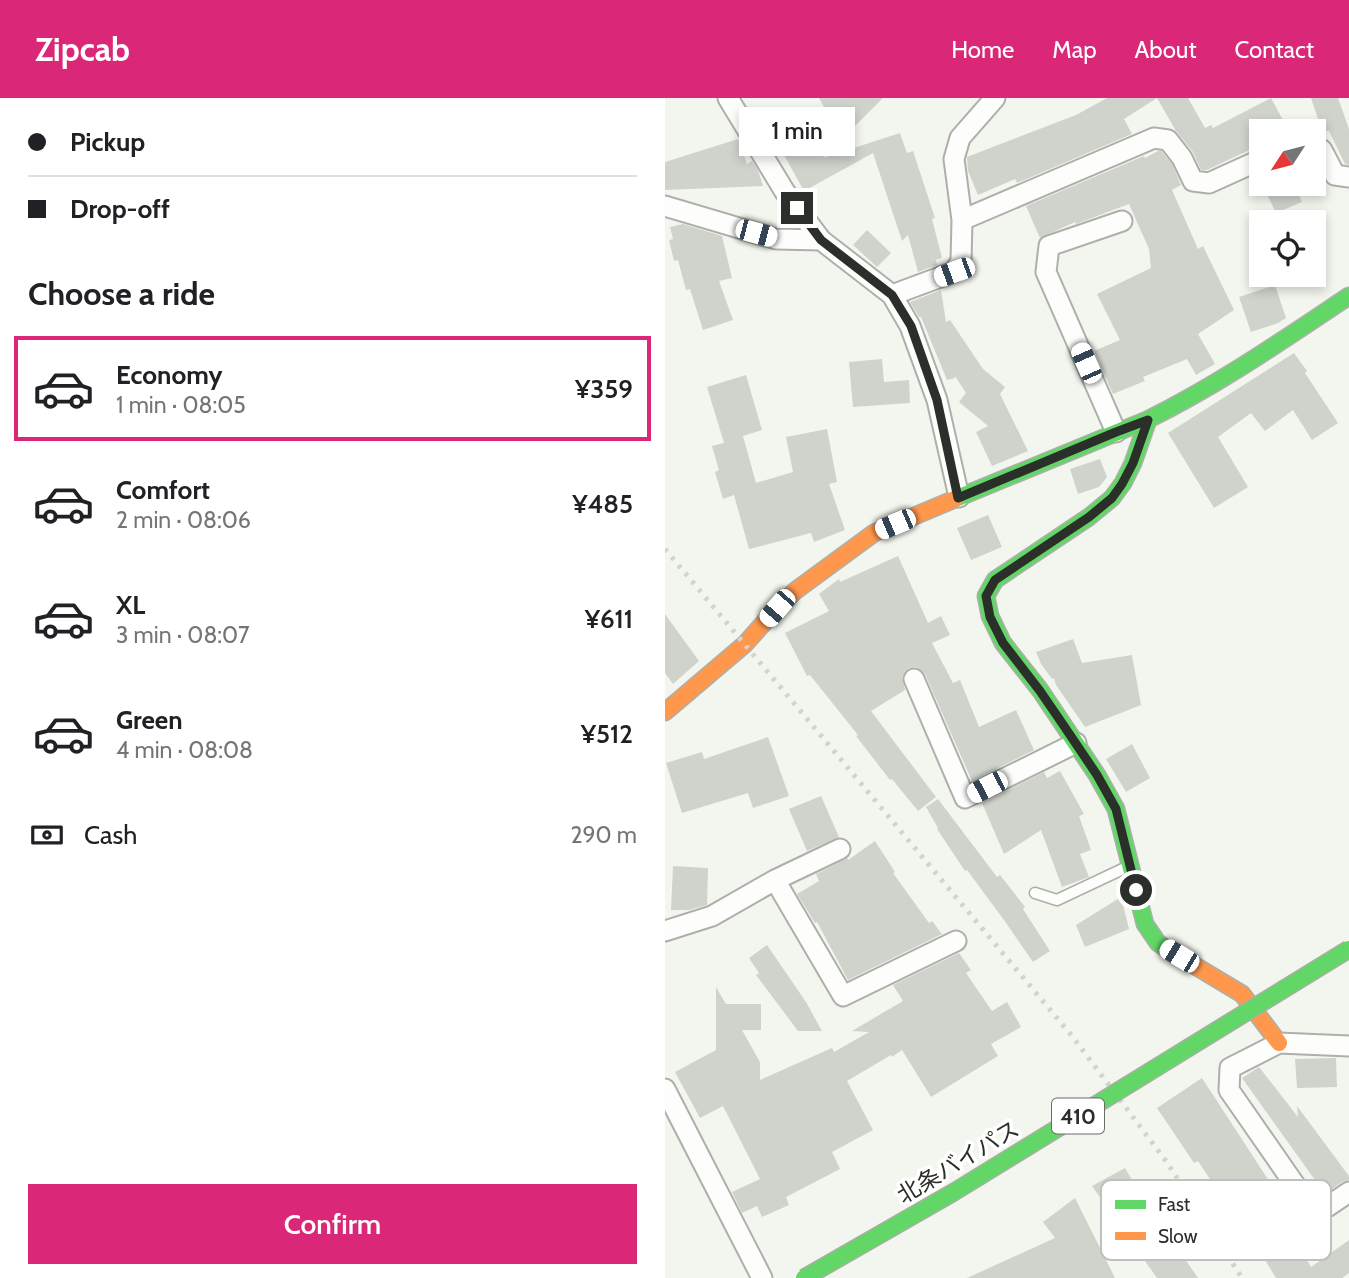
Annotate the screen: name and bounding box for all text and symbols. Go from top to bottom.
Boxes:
text: Zipcab [35,29,130,69]
text: Home [951,35,1014,64]
text: Map [1052,35,1097,64]
text: About [1135,35,1197,64]
text: Contact [1235,35,1314,64]
callout: 1 min [739,106,855,155]
text: 1 min [771,117,823,145]
north arrow [1249,119,1327,196]
map controls [1249,119,1326,287]
text: Pickup [70,126,145,158]
route end [781,192,813,224]
text: Drop-off [70,193,170,225]
button: locate [1249,210,1326,287]
car [733,217,780,249]
car [931,255,978,289]
text: Choose a ride [28,274,215,313]
car [1068,340,1105,386]
icon: car [32,357,95,420]
text: Economy [116,359,222,391]
text: ¥359 [575,373,633,405]
text: 1 min · 08:05 [116,391,246,419]
icon: car [32,472,95,535]
text: Comfort [116,474,210,506]
text: ¥485 [572,488,633,520]
text: 2 min · 08:06 [116,506,251,534]
car [872,506,919,542]
car [756,585,799,631]
icon: car [32,587,95,650]
text: XL [116,589,145,621]
text: ¥611 [585,603,633,635]
text: 3 min · 08:07 [116,621,250,649]
icon: car [32,702,95,765]
text: Green [116,704,183,736]
text: ¥512 [581,718,633,750]
text: 4 min · 08:08 [116,736,253,764]
car [964,768,1011,806]
icon: cash [28,816,66,854]
text: Cash [84,819,137,851]
text: 290 m [570,821,637,849]
route start [1120,874,1152,906]
car [1156,936,1203,976]
road number: 410 [1052,1098,1104,1134]
street label: 北条バイパス [892,1115,1024,1209]
legend [1101,1180,1331,1260]
button: Confirm [28,1184,637,1264]
text: Fast [1158,1193,1191,1216]
text: Slow [1158,1225,1198,1248]

